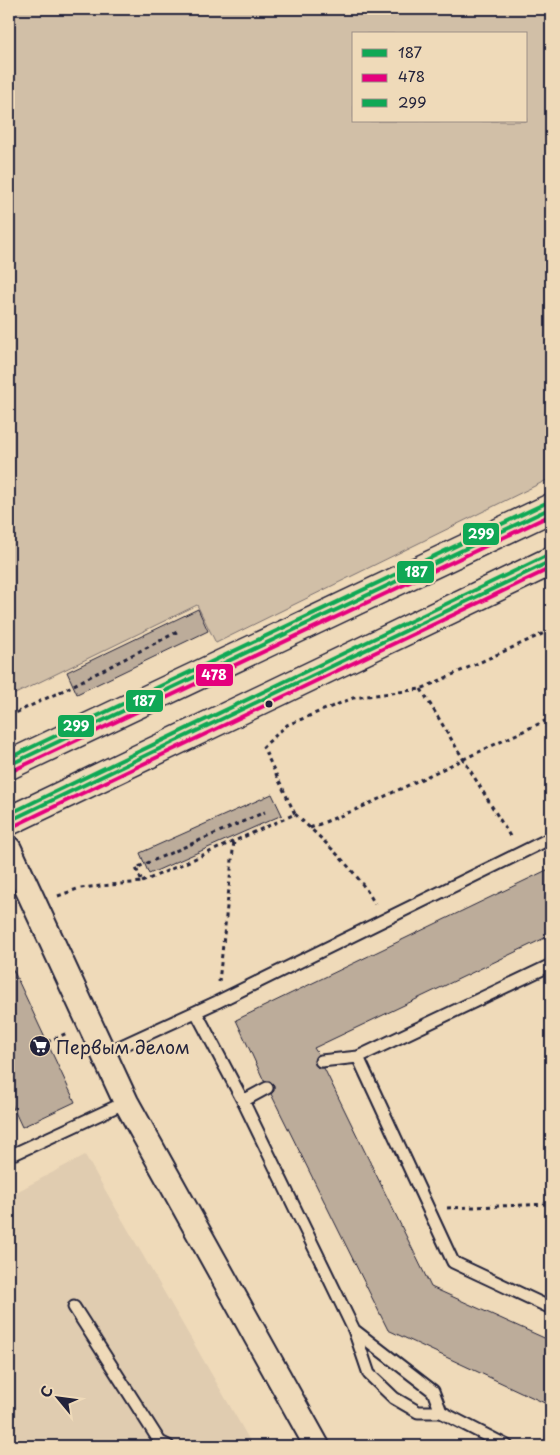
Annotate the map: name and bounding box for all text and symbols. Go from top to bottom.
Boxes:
legend [352,32,528,122]
text: 187 [398,40,422,63]
text: 478 [398,64,425,87]
text: 299 [398,90,427,113]
line badge: 299 [462,522,500,546]
text: 299 [468,523,495,544]
line badge: 187 [396,560,435,584]
text: 187 [404,561,428,582]
line badge: 478 [195,663,234,687]
text: 478 [201,664,227,685]
line badge: 187 [125,689,164,713]
text: 187 [132,690,156,711]
unlabelled marker [264,699,274,709]
line badge: 299 [57,714,95,738]
text: 299 [63,715,90,736]
place label: Первым делом [56,1033,190,1060]
supermarket icon: Первым делом [28,1034,52,1058]
north arrow [32,1372,82,1422]
text: С [34,1382,58,1401]

